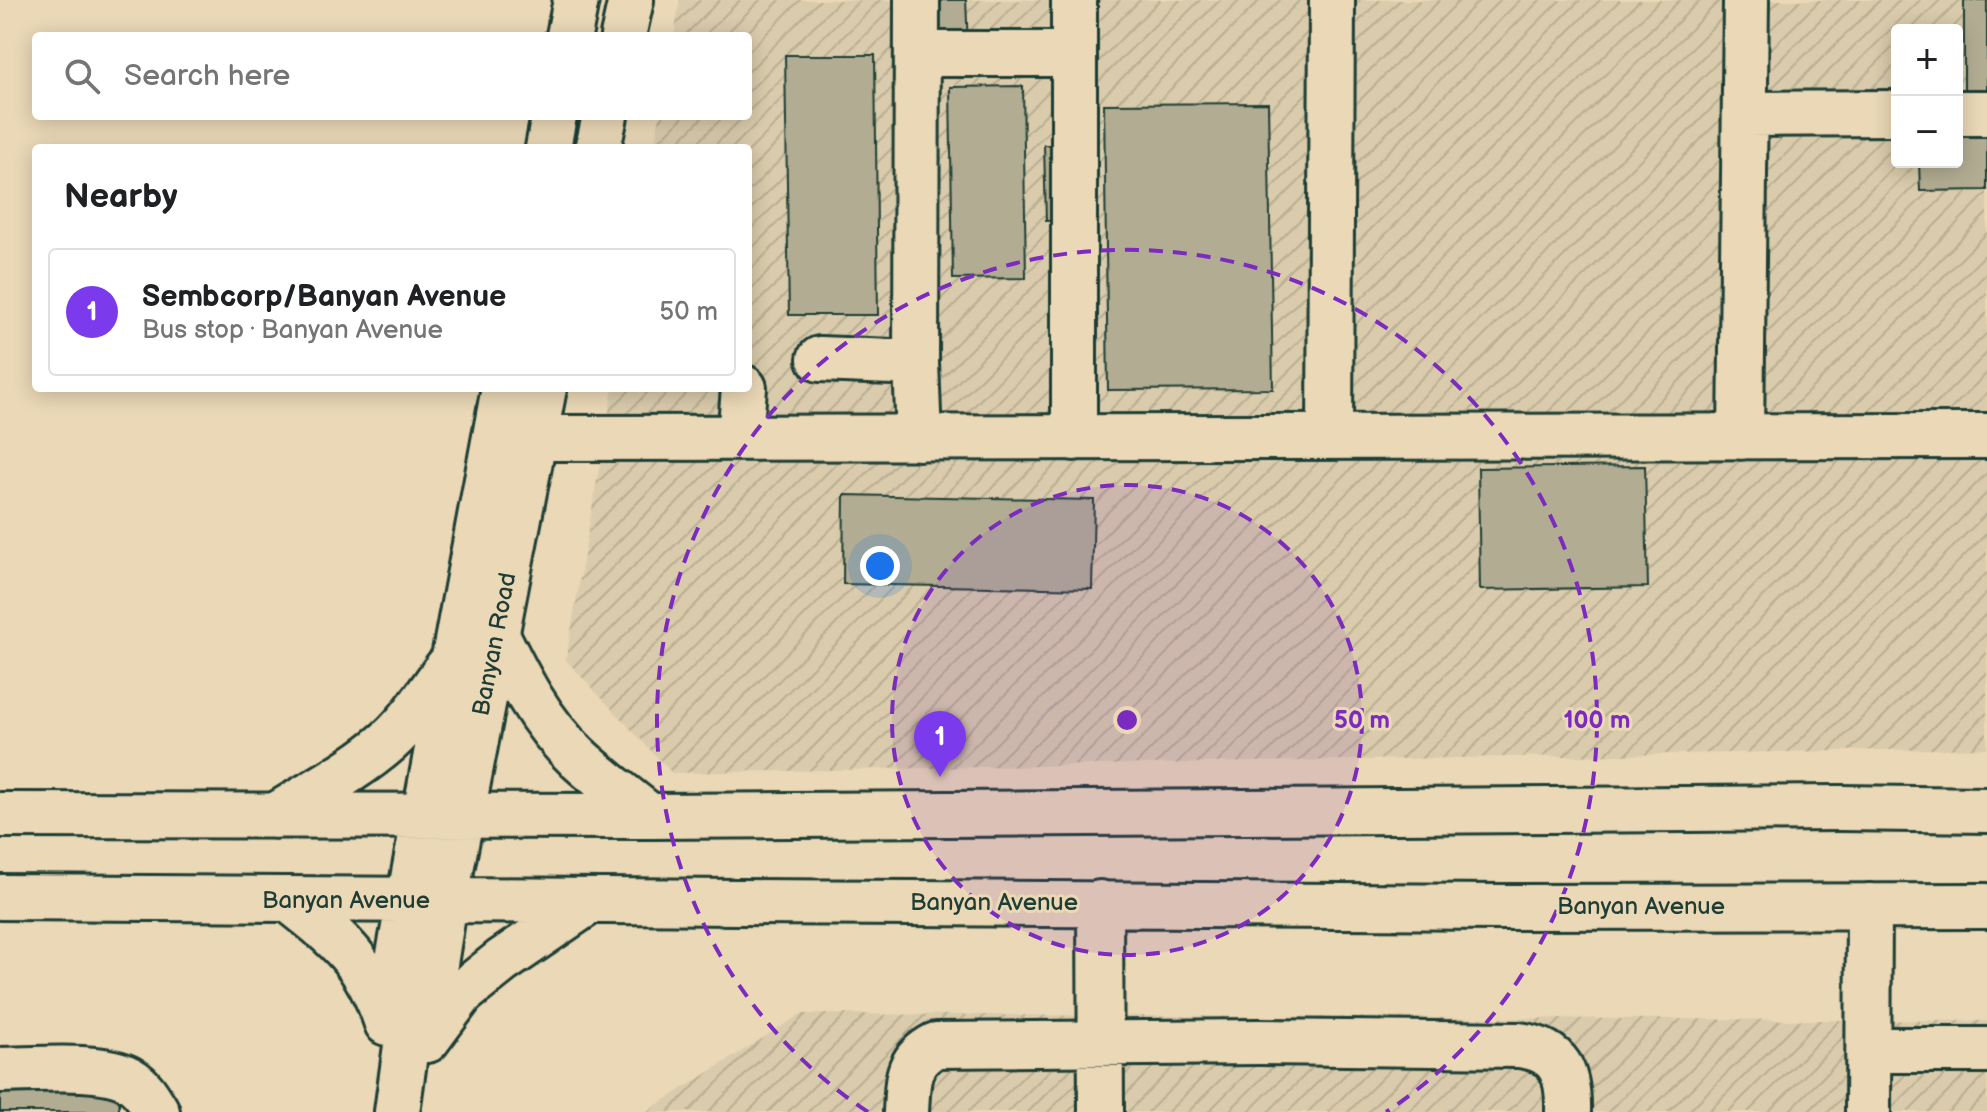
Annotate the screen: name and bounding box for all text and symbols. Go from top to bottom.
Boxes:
map controls [1891,24,1963,168]
button: + [1891,24,1963,96]
search box [32,32,752,120]
icon: search [60,54,104,98]
text: Search here [124,58,290,94]
button: − [1891,96,1963,168]
text: Nearby [64,176,178,217]
text: Sembcorp/Banyan Avenue [142,279,506,315]
text: 1 [87,297,97,328]
text: 50 m [659,297,718,328]
text: Bus stop · Banyan Avenue [142,315,443,346]
your location [860,546,900,586]
street label: Banyan Road [466,570,523,718]
centre of rings [1113,706,1141,734]
text: 50 m [1334,706,1390,735]
text: 100 m [1564,706,1630,735]
pin: 1 [914,711,966,777]
street label: Banyan Avenue [262,886,430,915]
street label: Banyan Avenue [910,888,1078,917]
street label: Banyan Avenue [1557,892,1725,921]

